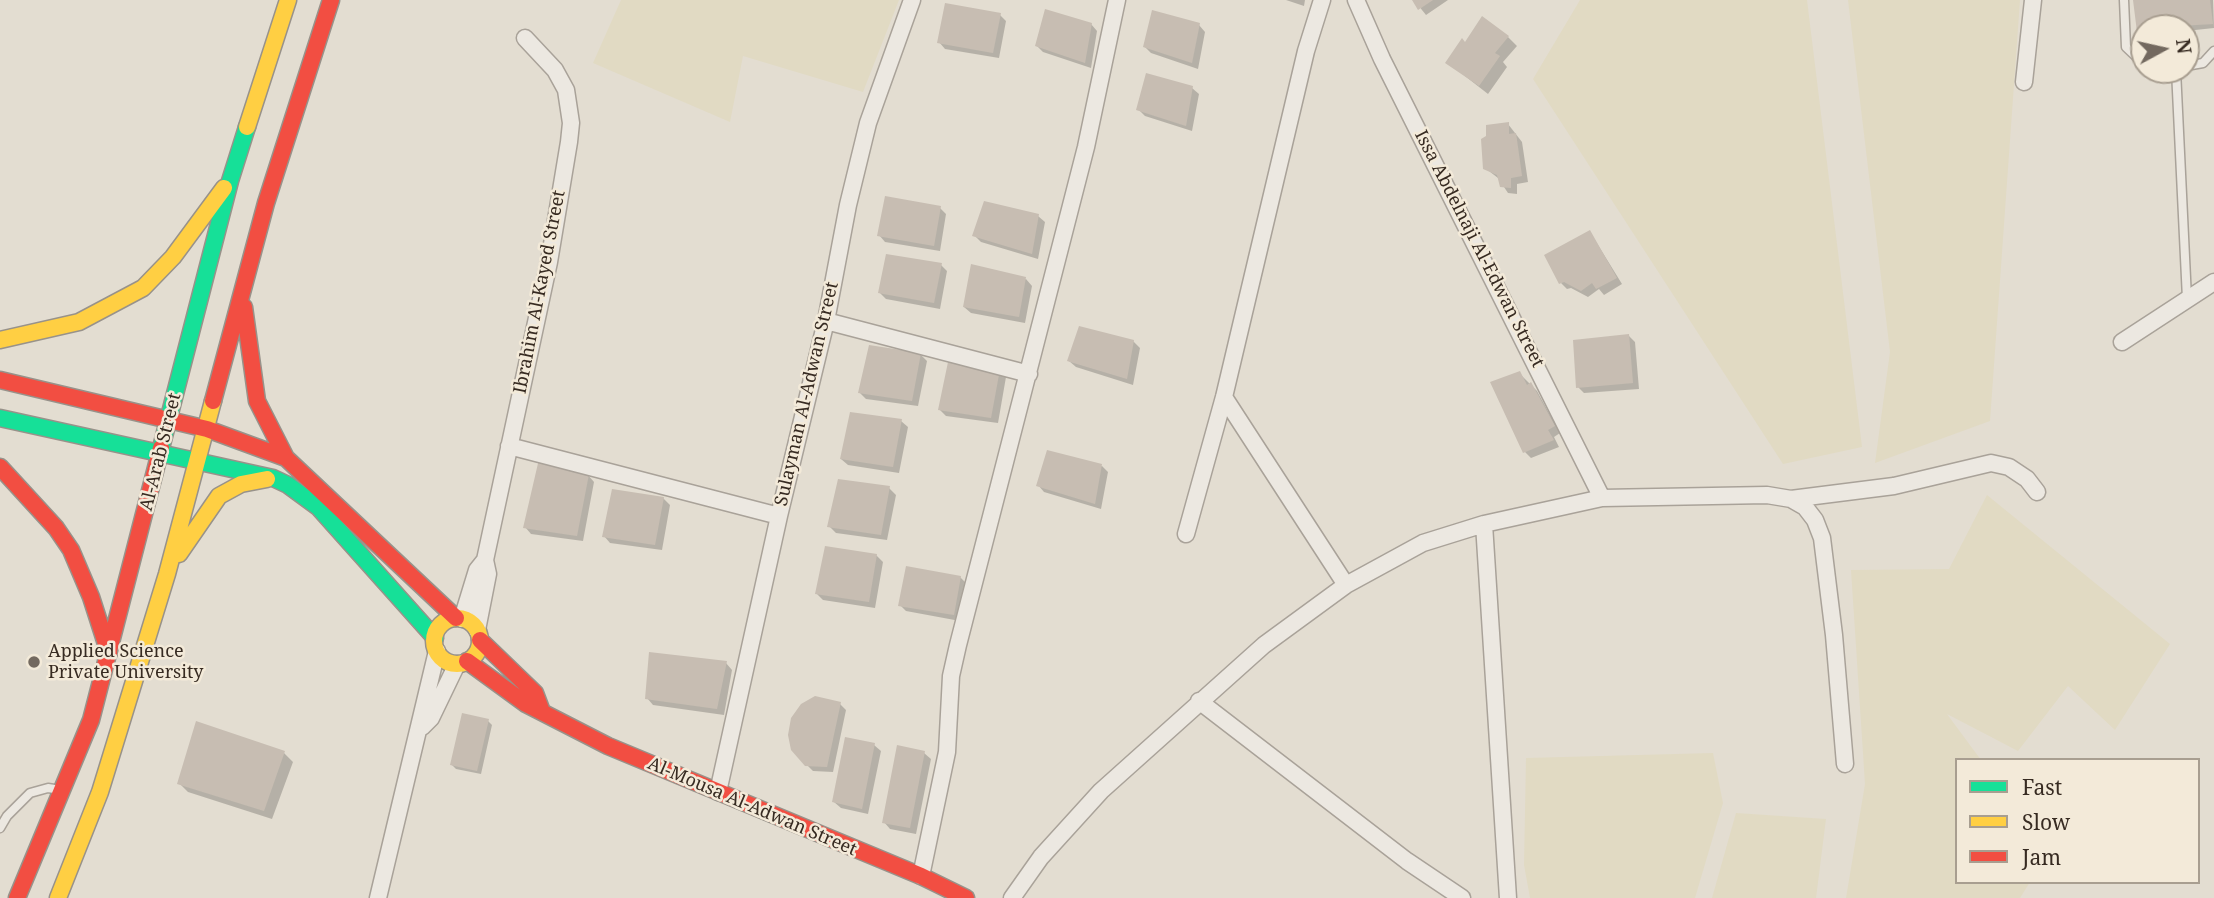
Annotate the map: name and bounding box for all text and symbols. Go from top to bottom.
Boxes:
north arrow [2130,14,2200,84]
text: N [2170,37,2198,56]
street label: Issa Abdelnaji Al-Edwan Street [1410,127,1548,371]
street label: Ibrahim Al-Kayed Street [510,188,570,396]
street label: Sulayman Al-Adwan Street [771,280,843,508]
street label: Al-Arab Street [136,391,186,513]
place label: Applied Science Private University [48,641,204,684]
marker: Applied Science Private University [26,654,42,670]
street label: Al-Mousa Al-Adwan Street [644,753,860,861]
legend [1955,758,2200,884]
text: Fast [2022,773,2062,801]
text: Slow [2022,808,2070,836]
text: Jam [2022,843,2061,871]

